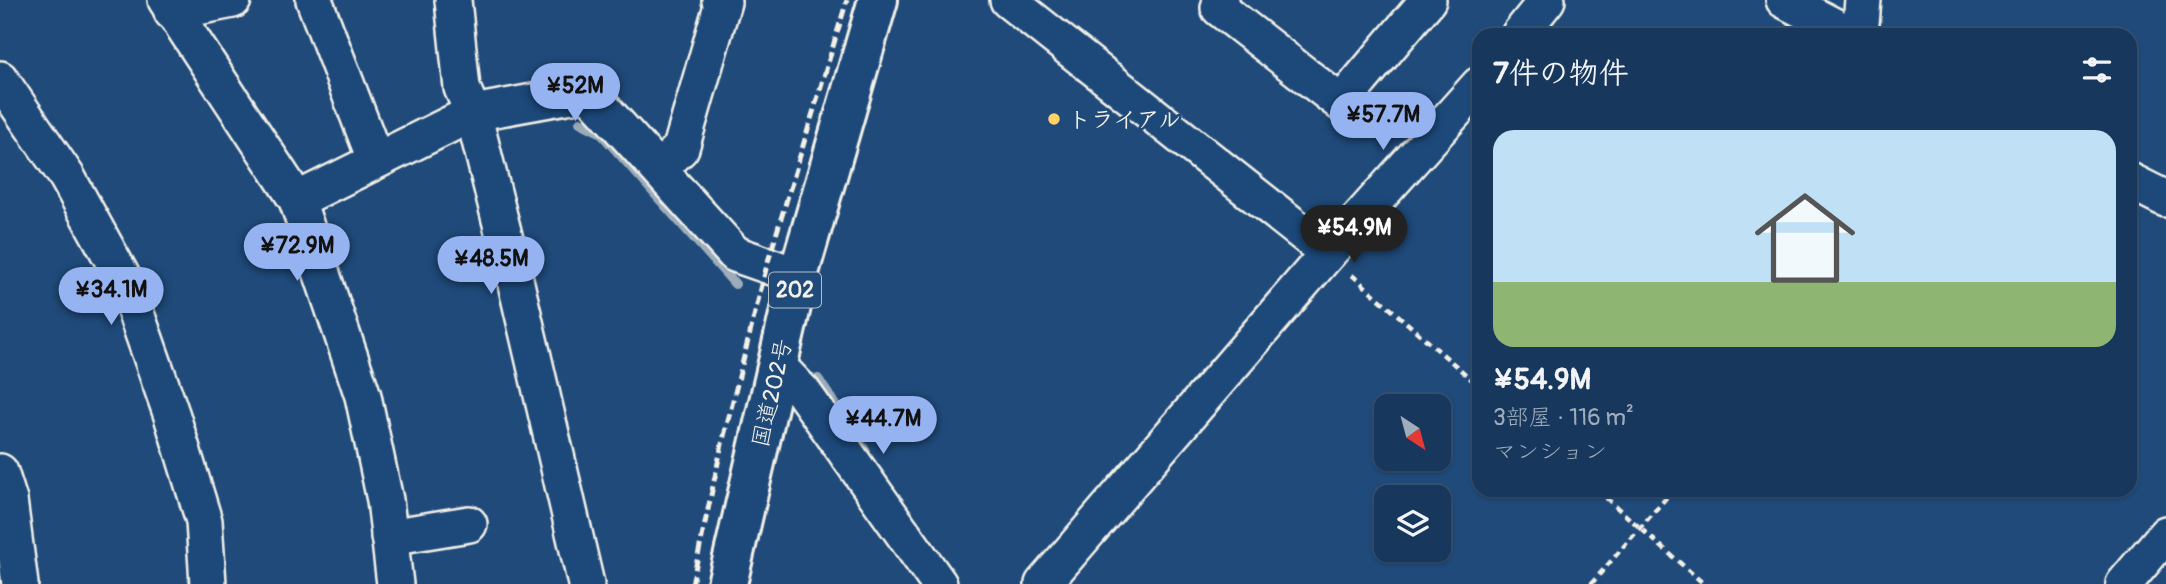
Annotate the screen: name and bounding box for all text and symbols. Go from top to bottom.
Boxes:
icon: filters [2078,51,2116,89]
text: 7件の物件 [1493,55,1629,92]
pin: ¥52M [534,64,616,123]
text: ¥52M [546,71,604,100]
pin: ¥57.7M [1326,92,1440,152]
text: ¥57.7M [1346,100,1420,129]
place label: トライアル [1068,105,1181,134]
marker: トライアル [1046,111,1062,127]
icon: home [1742,175,1868,301]
pin: ¥54.9M [1297,205,1411,265]
text: ¥54.9M [1316,213,1392,242]
pin: ¥72.9M [240,224,354,283]
text: ¥72.9M [260,231,334,260]
pin: ¥48.5M [434,236,548,296]
text: ¥48.5M [454,244,528,273]
pin: ¥34.1M [54,268,168,327]
road number: 202 [769,272,821,308]
text: ¥34.1M [75,275,147,304]
street label: 国道202号 [745,336,799,450]
text: ¥54.9M [1493,361,1591,398]
north arrow [1374,394,1451,471]
map controls [1374,394,1451,562]
pin: ¥44.7M [826,396,940,456]
text: 3部屋 · 116 m² [1493,403,1634,432]
text: ¥44.7M [845,404,921,433]
text: マンション [1493,437,1607,466]
button: layers [1374,485,1451,562]

